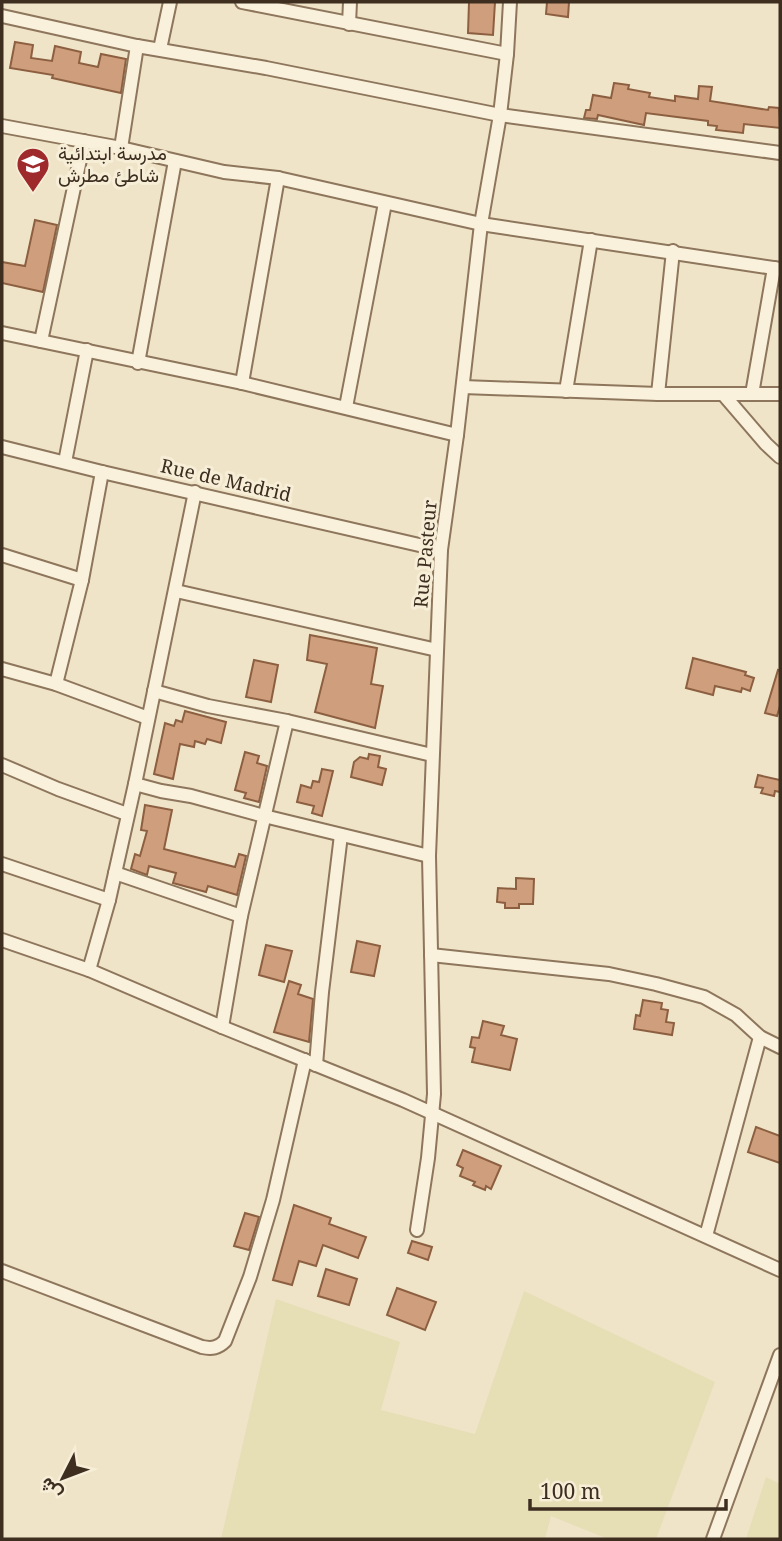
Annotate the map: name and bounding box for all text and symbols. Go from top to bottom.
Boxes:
place label: مدرسة ابتدائية شاطئ مطرش [58,140,167,188]
school or university icon: مدرسة ابتدائية شاطئ مطرش [14,145,52,194]
street label: Rue de Madrid [158,452,294,508]
street label: Rue Pasteur [407,499,443,609]
north arrow [28,1443,98,1513]
scale bar [530,1468,726,1512]
text: ش [33,1472,68,1507]
text: 100 m [540,1477,601,1505]

